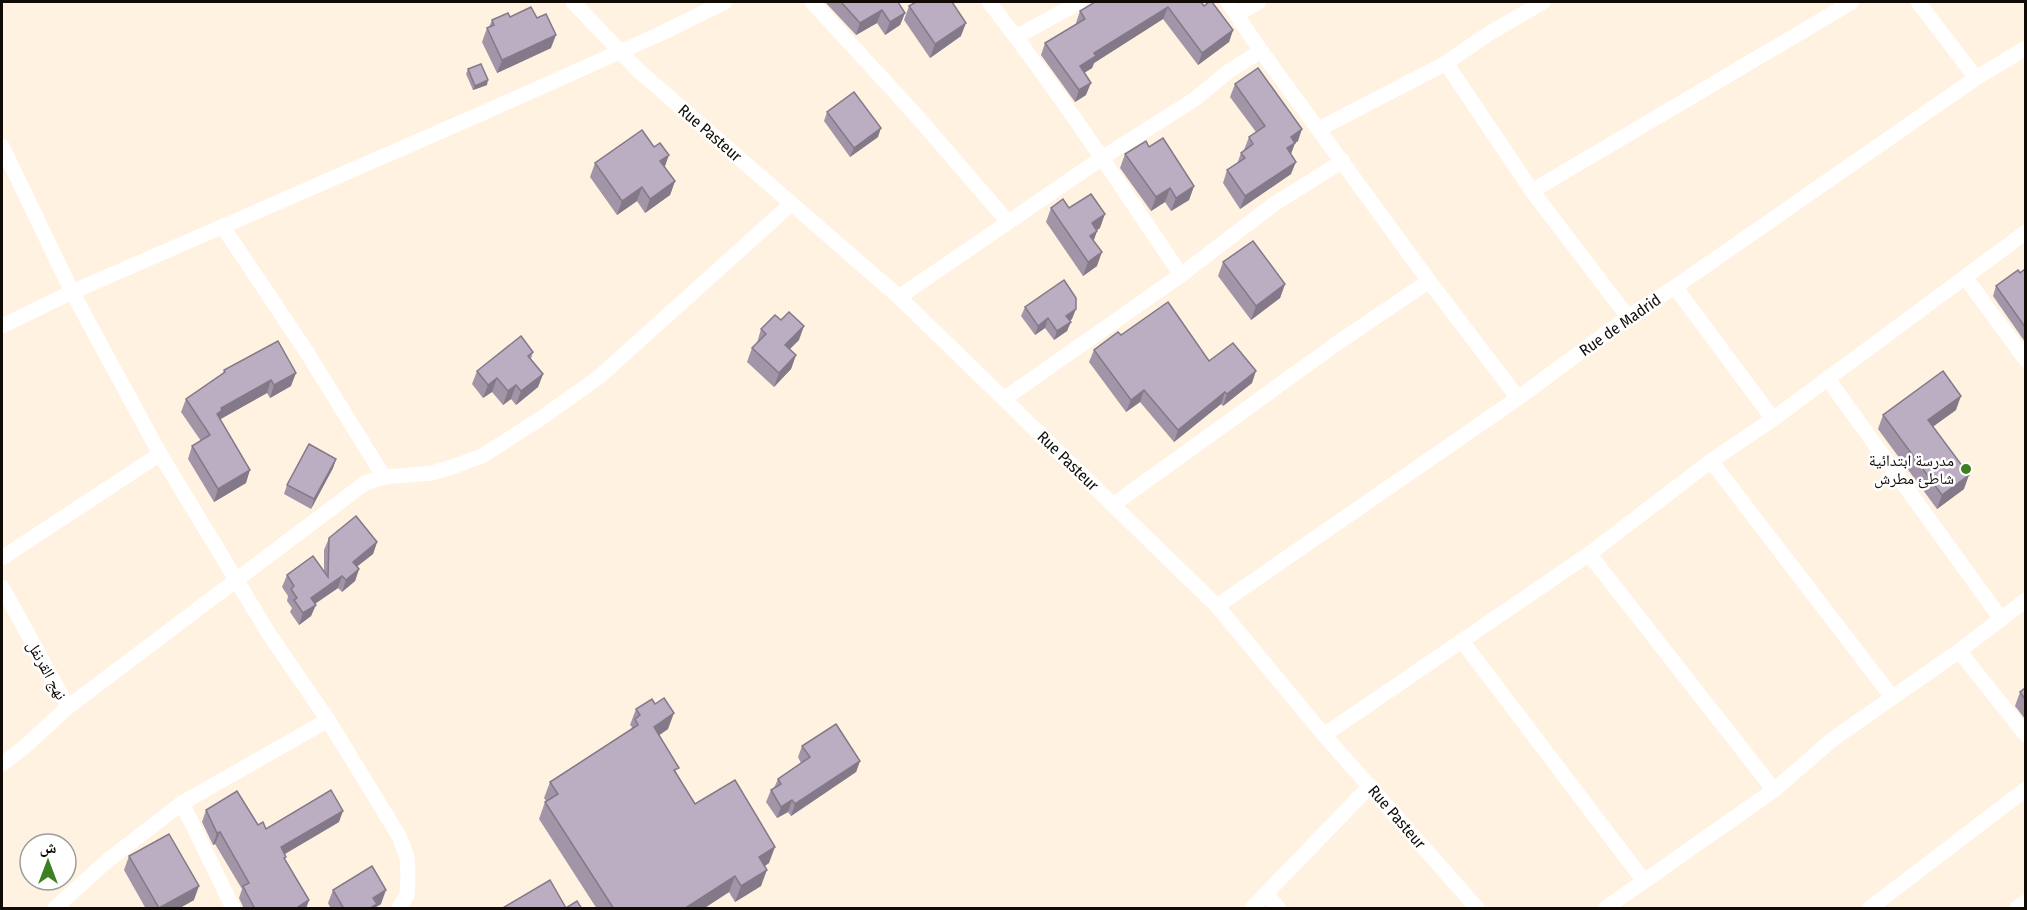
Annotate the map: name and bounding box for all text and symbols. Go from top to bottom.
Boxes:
street label: Rue Pasteur [674,100,746,166]
street label: Rue de Madrid [1576,290,1664,360]
street label: Rue Pasteur [1033,427,1103,495]
place label: مدرسة ابتدائية شاطئ مطرش [1869,451,1954,489]
marker: مدرسة ابتدائية شاطئ مطرش [1959,462,1973,476]
street label: نهج القرنفل [22,637,71,703]
street label: Rue Pasteur [1364,781,1430,853]
north arrow [18,832,78,892]
text: ش [40,838,57,857]

